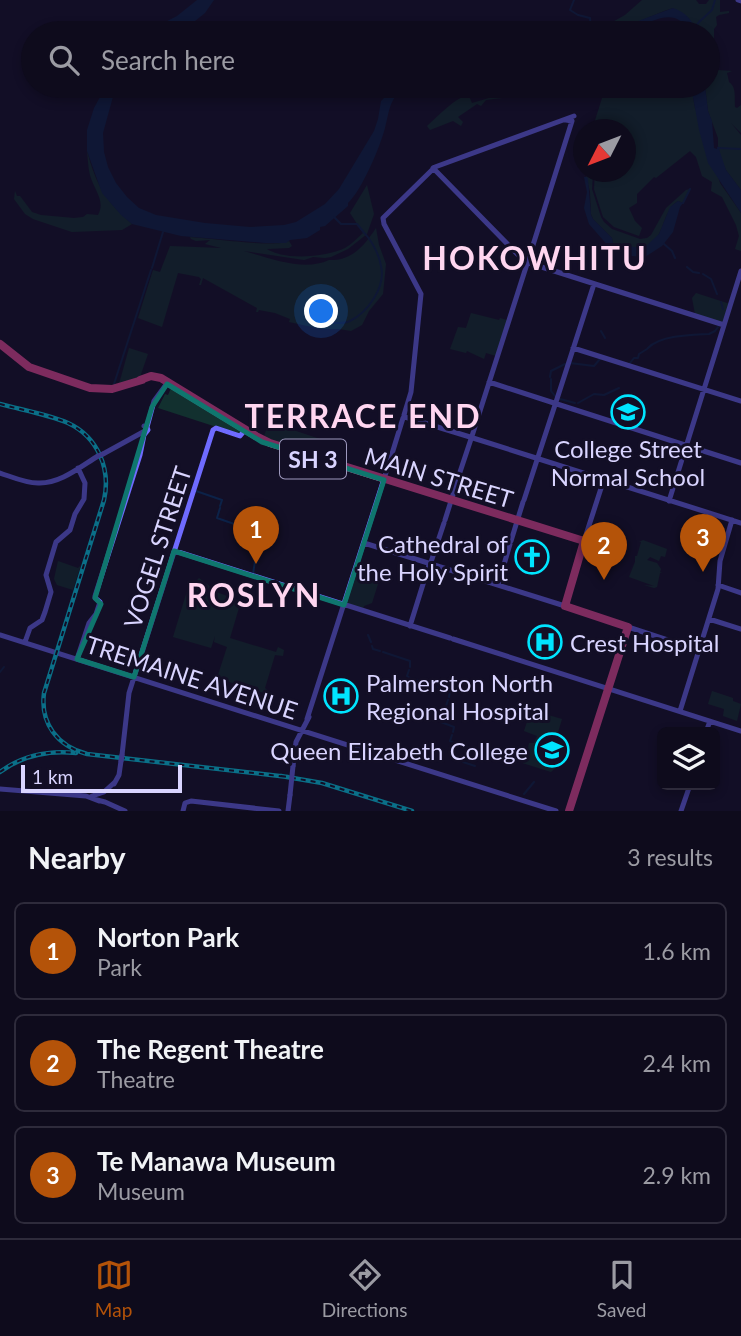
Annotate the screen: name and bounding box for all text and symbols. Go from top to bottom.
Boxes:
search box [21,21,720,98]
icon: search [45,41,83,79]
text: Search here [101,44,235,76]
north arrow [573,119,636,182]
district label: HOKOWHITU [422,238,648,277]
your location [304,294,338,328]
school or university icon: College Street Normal School [609,393,647,431]
district label: TERRACE END [244,396,482,435]
place label: College Street Normal School [551,434,705,491]
road number: SH 3 [280,440,346,478]
street label: MAIN STREET [361,441,517,513]
street label: VOGEL STREET [117,463,197,631]
pin: 1 [233,506,279,564]
pin: 3 [680,514,726,572]
pin: 2 [581,522,627,580]
place label: Cathedral of the Holy Spirit [357,529,509,586]
church icon: Cathedral of the Holy Spirit [513,538,551,576]
district label: ROSLYN [187,575,321,614]
hospital icon: Crest Hospital [526,623,564,661]
place label: Crest Hospital [570,628,719,657]
street label: TREMAINE AVENUE [83,629,301,725]
place label: Palmerston North Regional Hospital [366,668,553,725]
hospital icon: Palmerston North Regional Hospital [322,677,360,715]
map controls [657,727,720,790]
button: layers [657,727,720,790]
school or university icon: Queen Elizabeth College [533,731,571,769]
place label: Queen Elizabeth College [270,736,528,765]
scale bar [21,762,182,794]
text: 1 km [32,765,73,788]
text: Nearby [28,839,126,875]
text: 3 results [627,843,713,871]
text: Norton Park [97,921,239,953]
text: 1 [46,937,60,965]
text: 1.6 km [642,937,711,965]
text: Park [97,953,142,981]
text: The Regent Theatre [97,1033,324,1065]
text: 2 [46,1049,60,1077]
text: 2.4 km [642,1049,711,1077]
text: Theatre [97,1065,175,1093]
text: Te Manawa Museum [97,1145,336,1177]
text: 3 [46,1161,60,1189]
text: 2.9 km [642,1161,711,1189]
text: Museum [97,1177,185,1205]
tab: Map [95,1256,133,1321]
tab: Directions [322,1256,408,1321]
tab: Saved [597,1256,646,1321]

